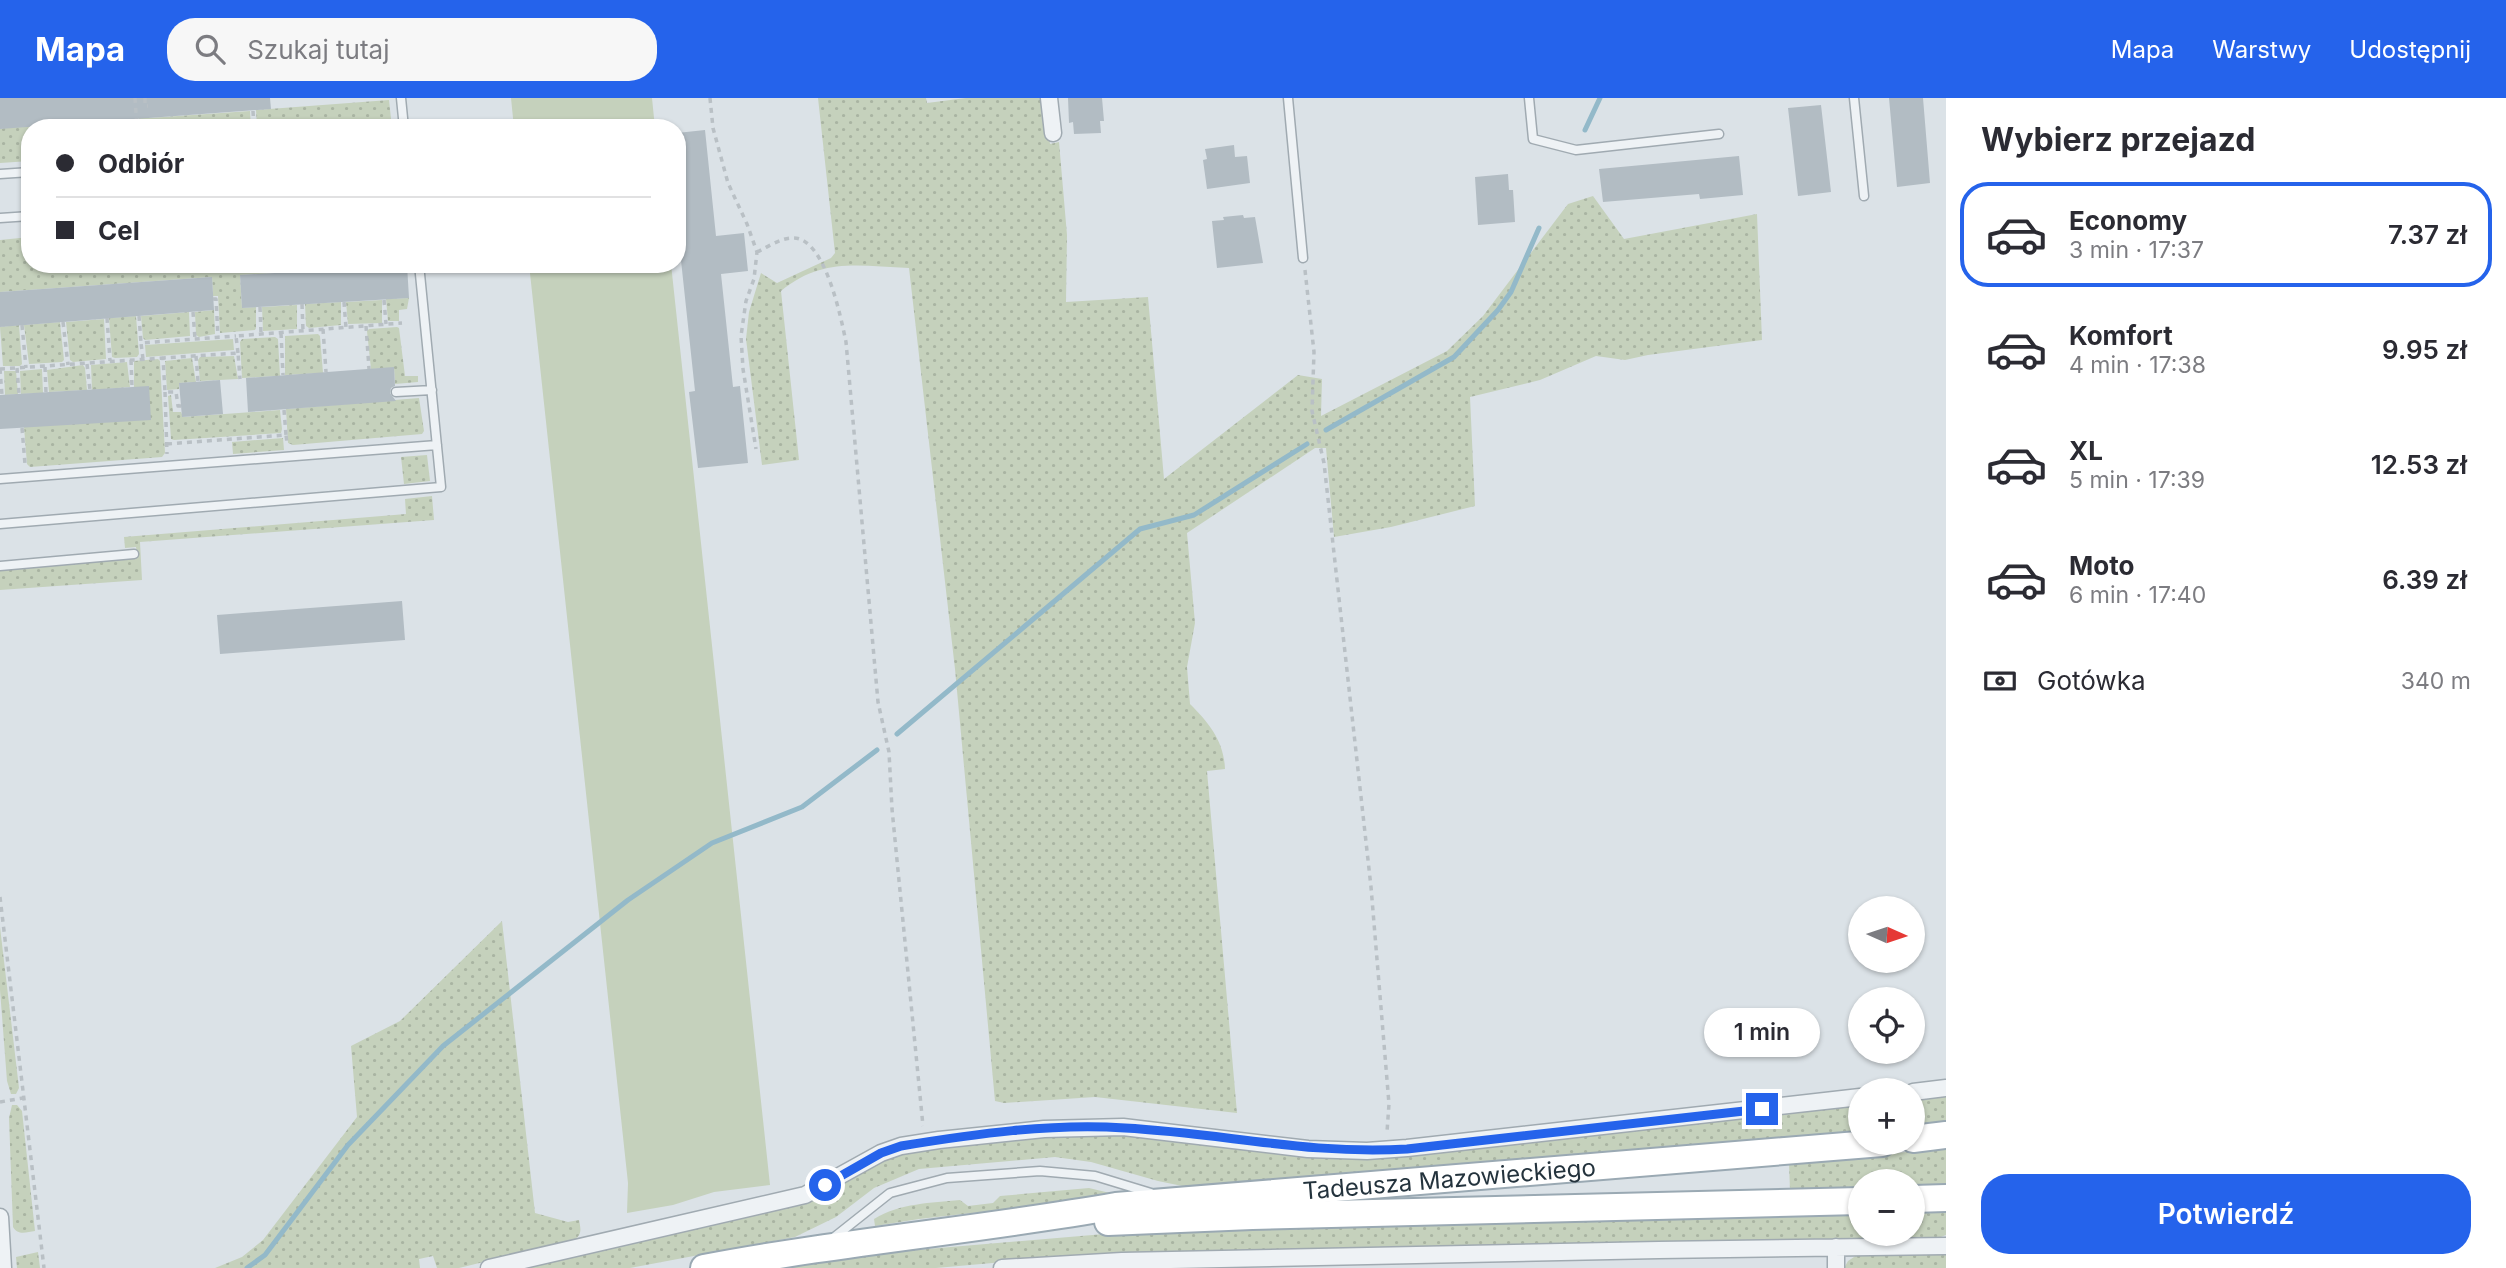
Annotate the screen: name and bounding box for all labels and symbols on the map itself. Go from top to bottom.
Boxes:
north arrow [1848,896,1925,973]
callout: 1 min [1704,1007,1820,1056]
route end [1746,1093,1778,1125]
street label: Tadeusza Mazowieckiego [1302,1152,1597,1205]
route start [809,1169,841,1201]

